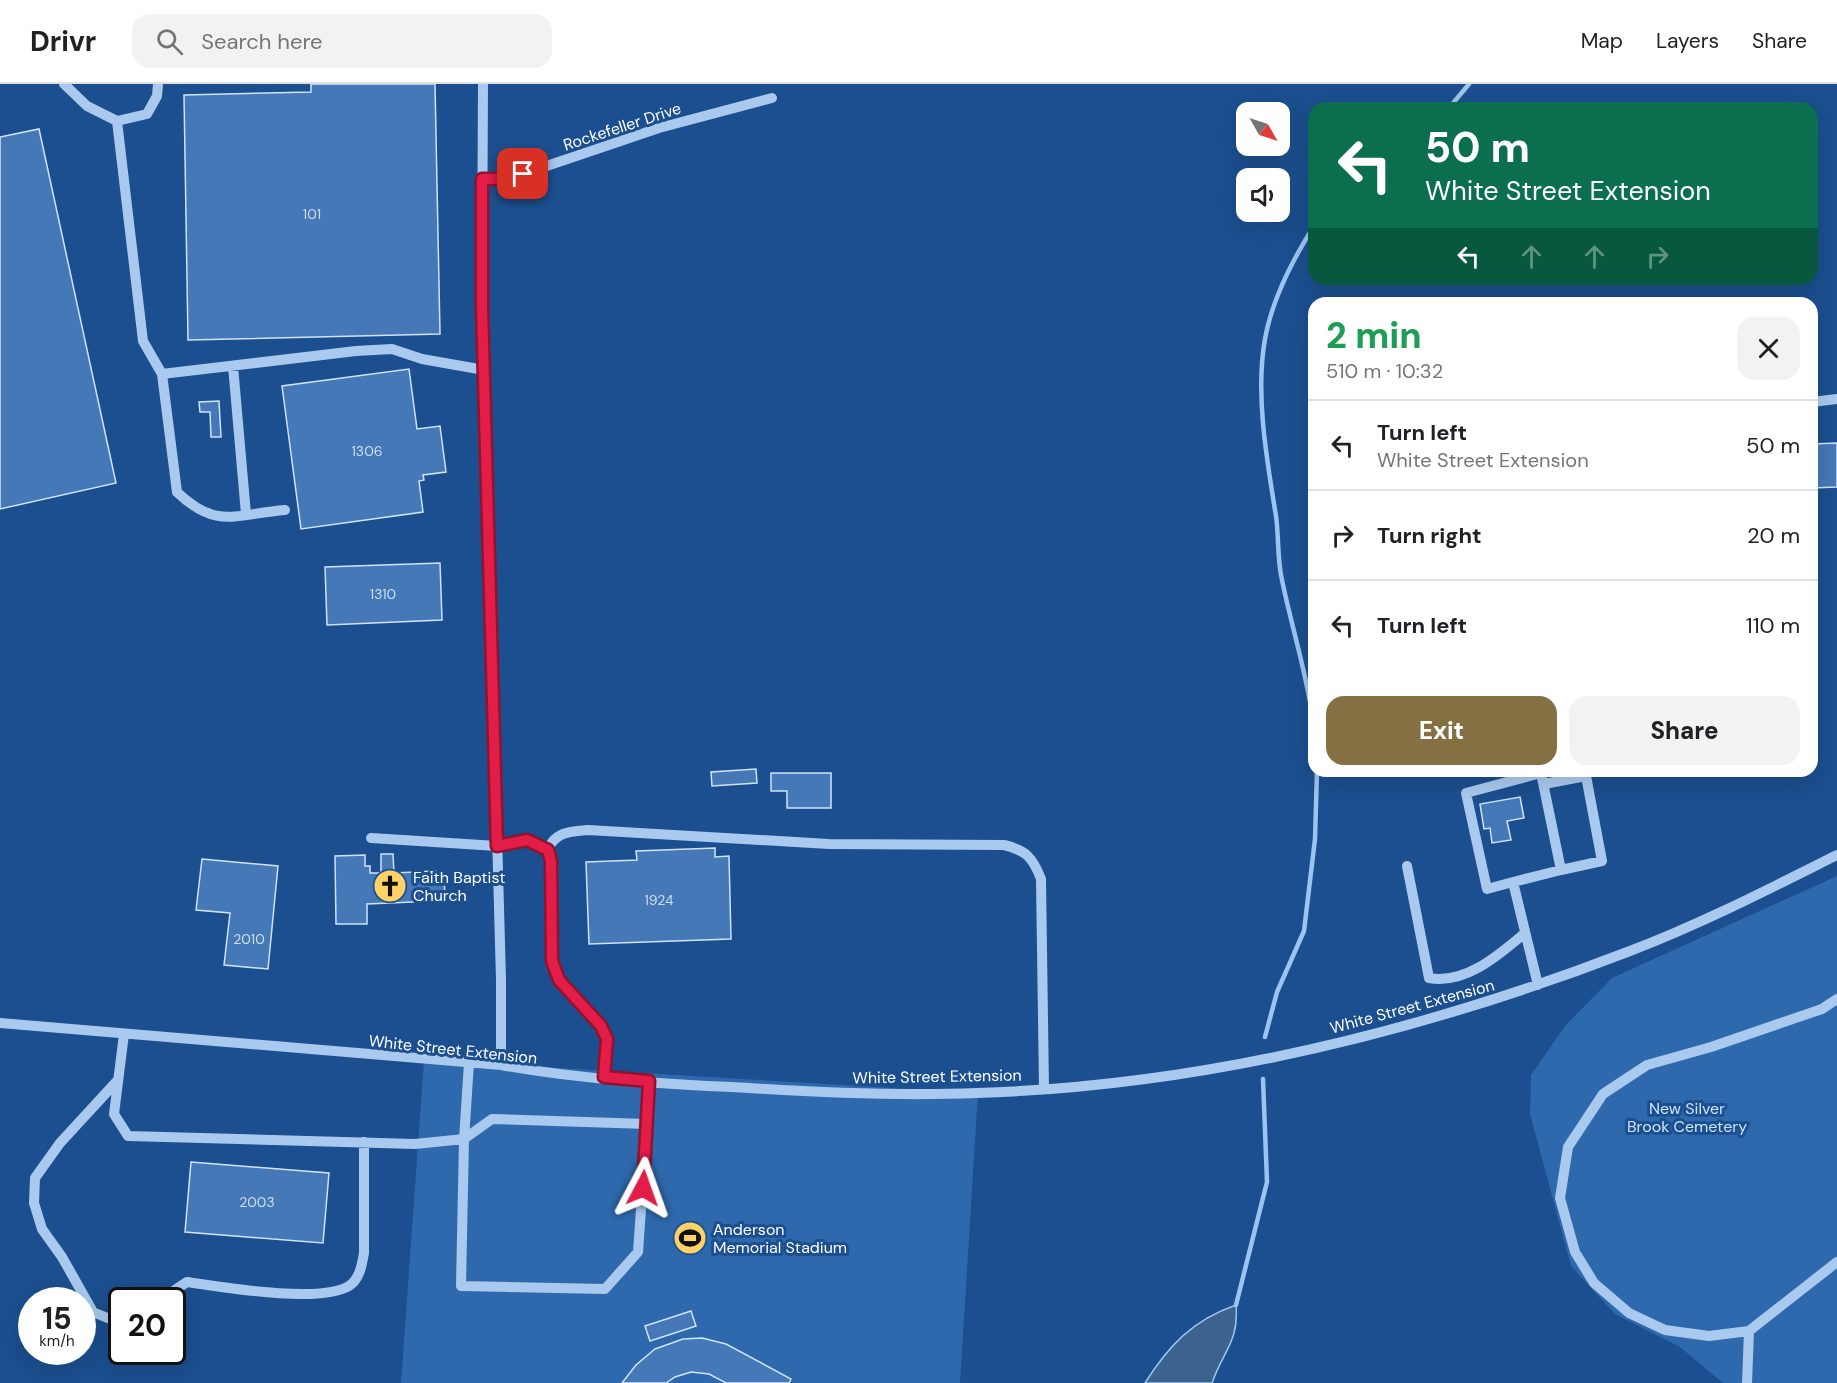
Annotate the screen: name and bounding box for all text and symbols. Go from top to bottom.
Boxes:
search box [132,14,552,68]
text: Drivr [30,23,96,60]
icon: search [153,25,186,58]
text: Search here [201,27,323,56]
text: Map [1581,27,1623,55]
text: Layers [1656,27,1719,55]
text: Share [1752,27,1807,55]
street label: Rockefeller Drive [561,98,684,155]
north arrow [1236,102,1290,156]
map controls [1236,102,1290,222]
text: 50 m [1425,120,1530,175]
icon: left [1326,126,1404,204]
pin [497,148,548,199]
icon: arrive [506,157,539,190]
button: sound [1236,168,1290,222]
text: White Street Extension [1425,173,1711,208]
house number: 101 [303,205,321,223]
icon: left [1452,240,1485,273]
icon: ahead [1515,240,1548,273]
icon: ahead [1578,240,1611,273]
icon: right [1641,240,1674,273]
text: 2 min [1326,312,1422,359]
button: close [1737,317,1800,380]
text: 510 m · 10:32 [1326,358,1443,384]
text: Turn left [1377,418,1467,447]
icon: left [1326,429,1359,462]
text: 50 m [1746,431,1800,460]
house number: 1306 [351,442,383,460]
text: White Street Extension [1377,447,1589,473]
icon: right [1326,519,1359,552]
text: Turn right [1377,521,1482,550]
text: 20 m [1747,521,1800,550]
house number: 1310 [370,585,396,603]
icon: left [1326,609,1359,642]
text: Turn left [1377,611,1467,640]
text: 110 m [1746,611,1800,640]
button: Exit [1326,696,1557,765]
button: Share [1569,696,1800,765]
place label: Faith Baptist Church [413,867,505,906]
church icon: Faith Baptist Church [372,868,408,904]
house number: 1924 [644,891,674,909]
house number: 2010 [233,930,265,948]
street label: White Street Extension [1328,974,1497,1039]
street label: White Street Extension [368,1030,538,1069]
street label: White Street Extension [852,1065,1022,1088]
park label: New Silver Brook Cemetery [1627,1098,1747,1137]
position arrow [611,1156,675,1220]
house number: 2003 [239,1193,275,1211]
place label: Anderson Memorial Stadium [713,1219,847,1258]
sports icon: Anderson Memorial Stadium [672,1220,708,1256]
speed limit sign: 20 [108,1287,186,1365]
text: 15 [42,1299,72,1338]
text: km/h [39,1331,75,1351]

